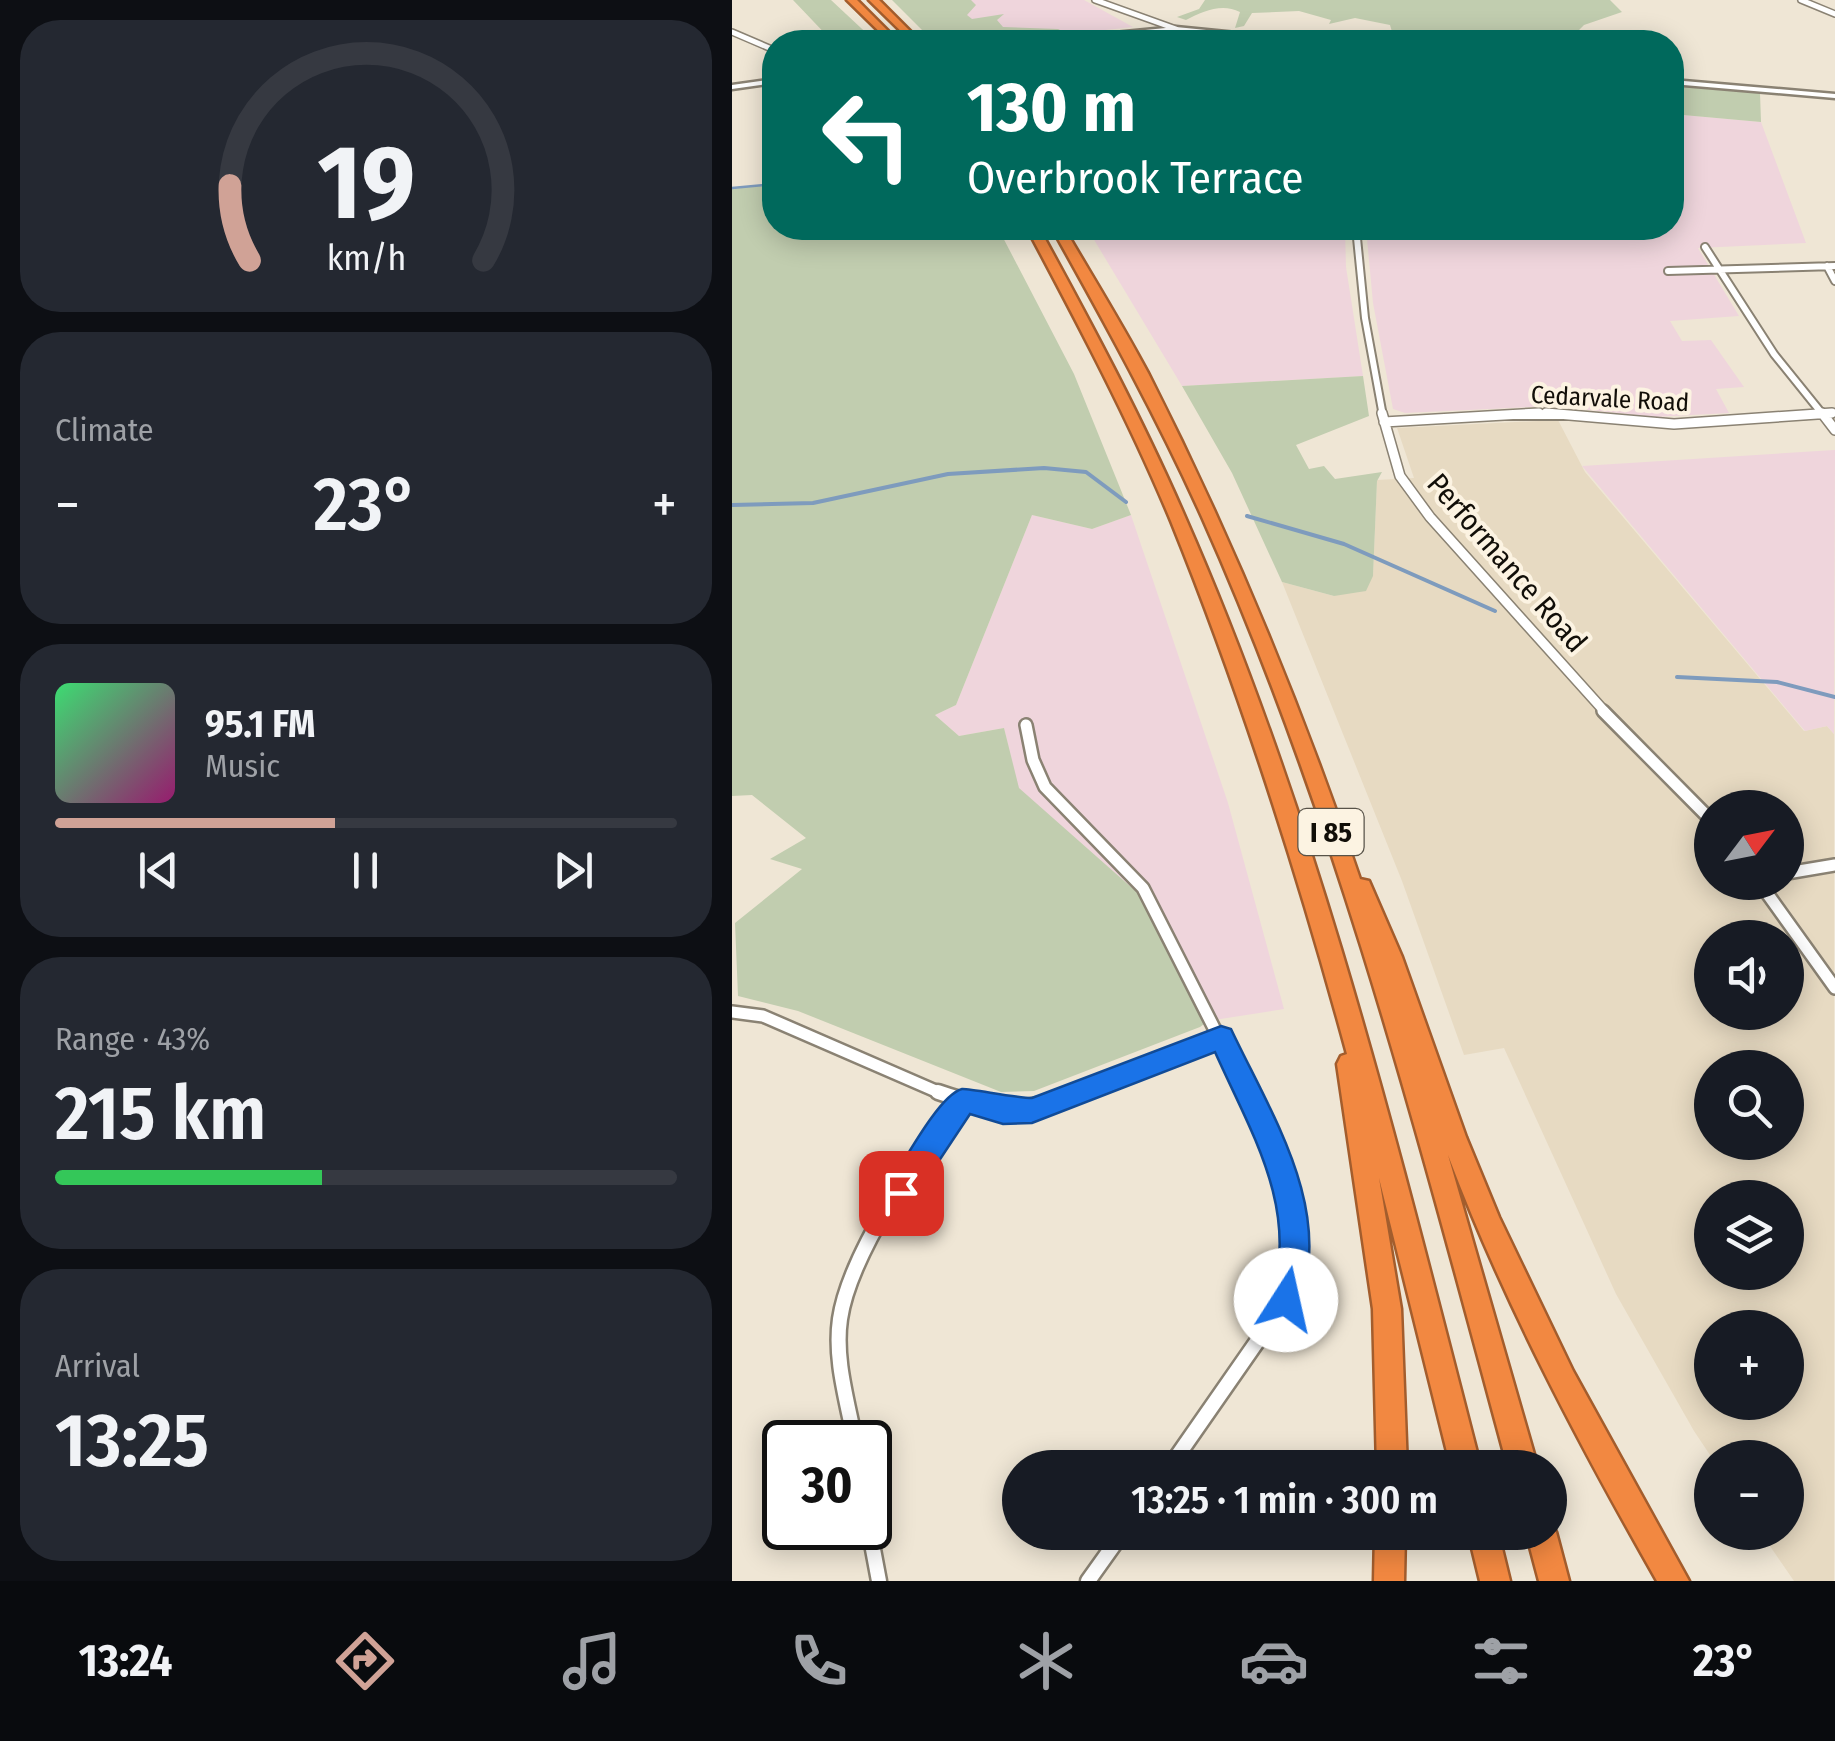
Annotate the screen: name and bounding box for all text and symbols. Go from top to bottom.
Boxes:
text: 130 m [967,66,1136,150]
icon: left [802,70,932,200]
text: 19 [317,121,415,246]
text: Overbrook Terrace [967,151,1304,205]
text: km/h [326,237,406,279]
street label: Cedarvale Road [1530,380,1690,418]
text: Climate [55,411,154,449]
text: 23° [314,460,418,550]
street label: Performance Road [1420,466,1594,660]
text: − [55,472,80,538]
text: + [652,472,677,538]
text: 95.1 FM [205,701,315,747]
text: Music [205,747,280,785]
north arrow [1694,790,1804,900]
map controls [1694,790,1804,1550]
road number: I 85 [1298,809,1364,855]
icon: previous [131,843,186,898]
icon: pause [338,843,393,898]
icon: next [546,843,601,898]
button: sound [1694,920,1804,1030]
text: Range · 43% [55,1020,210,1058]
button: search [1694,1050,1804,1160]
text: 215 km [55,1069,266,1159]
pin [859,1151,944,1236]
icon: arrive [874,1166,929,1221]
button: layers [1694,1180,1804,1290]
position arrow [1234,1248,1338,1352]
button: + [1694,1310,1804,1420]
text: Arrival [55,1347,140,1385]
text: 13:25 [55,1396,209,1486]
speed limit sign: 30 [762,1420,892,1550]
button: − [1694,1440,1804,1550]
text: 13:25 · 1 min · 300 m [1131,1477,1438,1523]
icon: directions [330,1626,400,1696]
icon: music [557,1626,627,1696]
icon: phone [784,1626,854,1696]
icon: climate [1011,1626,1081,1696]
icon: car [1239,1626,1309,1696]
icon: filters [1466,1626,1536,1696]
text: 13:24 [79,1634,172,1688]
text: 23° [1693,1634,1756,1688]

